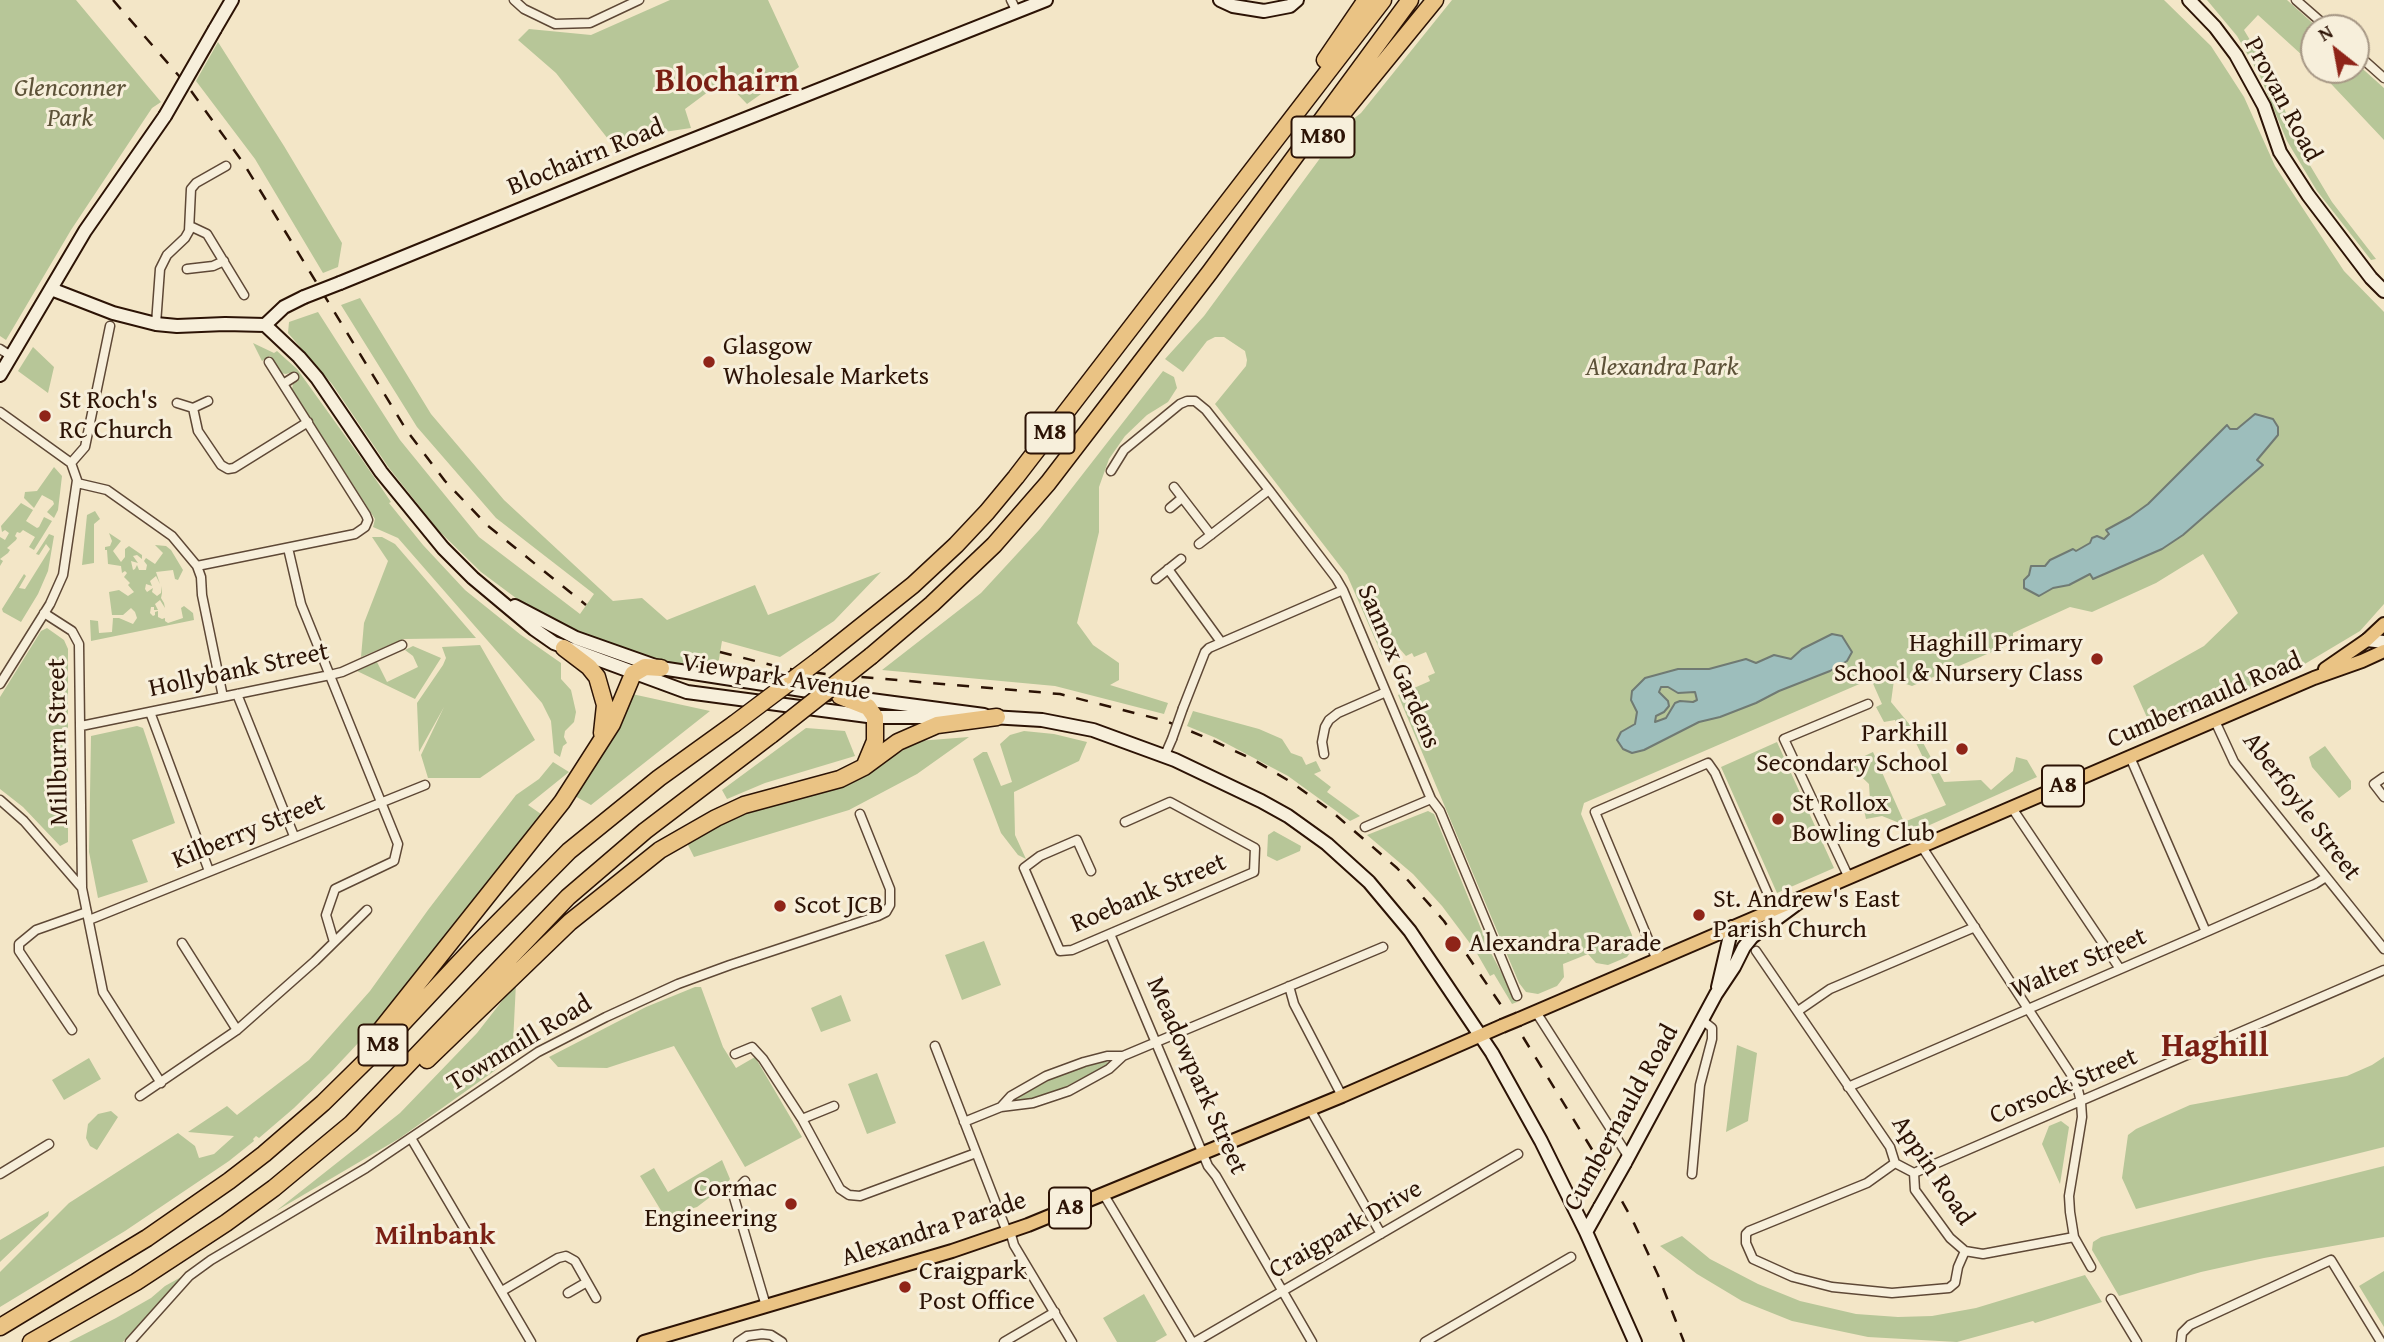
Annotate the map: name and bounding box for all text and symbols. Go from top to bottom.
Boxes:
north arrow [2300,14,2370,84]
text: N [2313,17,2338,48]
street label: Provan Road [2236,32,2328,168]
district label: Blochairn [655,63,799,103]
park label: Glenconner Park [14,73,126,134]
street label: Blochairn Road [503,112,669,204]
road number: M80 [1292,117,1354,158]
place label: Glasgow Wholesale Markets [723,331,929,392]
park label: Alexandra Park [1586,352,1738,384]
marker: Glasgow Wholesale Markets [701,354,717,370]
place label: St Roch's RC Church [59,385,173,446]
marker: St Roch's RC Church [37,408,53,424]
road number: M8 [1026,412,1074,453]
street label: Sannox Gardens [1349,580,1447,754]
place label: Haghill Primary School & Nursery Class [1834,628,2083,690]
street label: Hollybank Street [146,637,332,705]
street label: Cumbernauld Road [2103,646,2307,756]
street label: Viewpark Avenue [679,648,873,708]
marker: Haghill Primary School & Nursery Class [2089,651,2105,667]
street label: Millburn Street [42,658,76,826]
place label: Parkhill Secondary School [1756,718,1948,780]
street label: Aberfoyle Street [2235,727,2367,887]
marker: Parkhill Secondary School [1954,741,1970,757]
road number: A8 [2042,766,2084,806]
street label: Kilberry Street [168,787,330,877]
place label: St Rollox Bowling Club [1792,788,1935,850]
marker: St Rollox Bowling Club [1770,811,1786,827]
street label: Roebank Street [1067,847,1231,941]
place label: St. Andrew's East Parish Church [1713,884,1900,946]
place label: Scot JCB [794,890,883,922]
marker: Scot JCB [772,898,788,914]
marker: St. Andrew's East Parish Church [1691,907,1707,923]
street label: Walter Street [2007,921,2151,1007]
place label: Alexandra Parade [1469,928,1661,960]
marker: Alexandra Parade [1443,934,1463,954]
street label: Meadowpark Street [1138,972,1254,1180]
street label: Townmill Road [442,989,598,1099]
street label: Cumbernauld Road [1558,1019,1686,1217]
road number: M8 [358,1024,408,1065]
district label: Haghill [2161,1028,2269,1068]
street label: Corsock Street [1985,1042,2143,1132]
street label: Appin Road [1884,1110,1980,1232]
place label: Cormac Engineering [644,1173,777,1234]
street label: Craigpark Drive [1264,1174,1428,1286]
street label: Alexandra Parade [838,1185,1030,1275]
road number: A8 [1049,1188,1091,1228]
marker: Cormac Engineering [783,1196,799,1212]
district label: Milnbank [375,1220,495,1254]
place label: Craigpark Post Office [919,1256,1035,1318]
marker: Craigpark Post Office [897,1279,913,1295]

